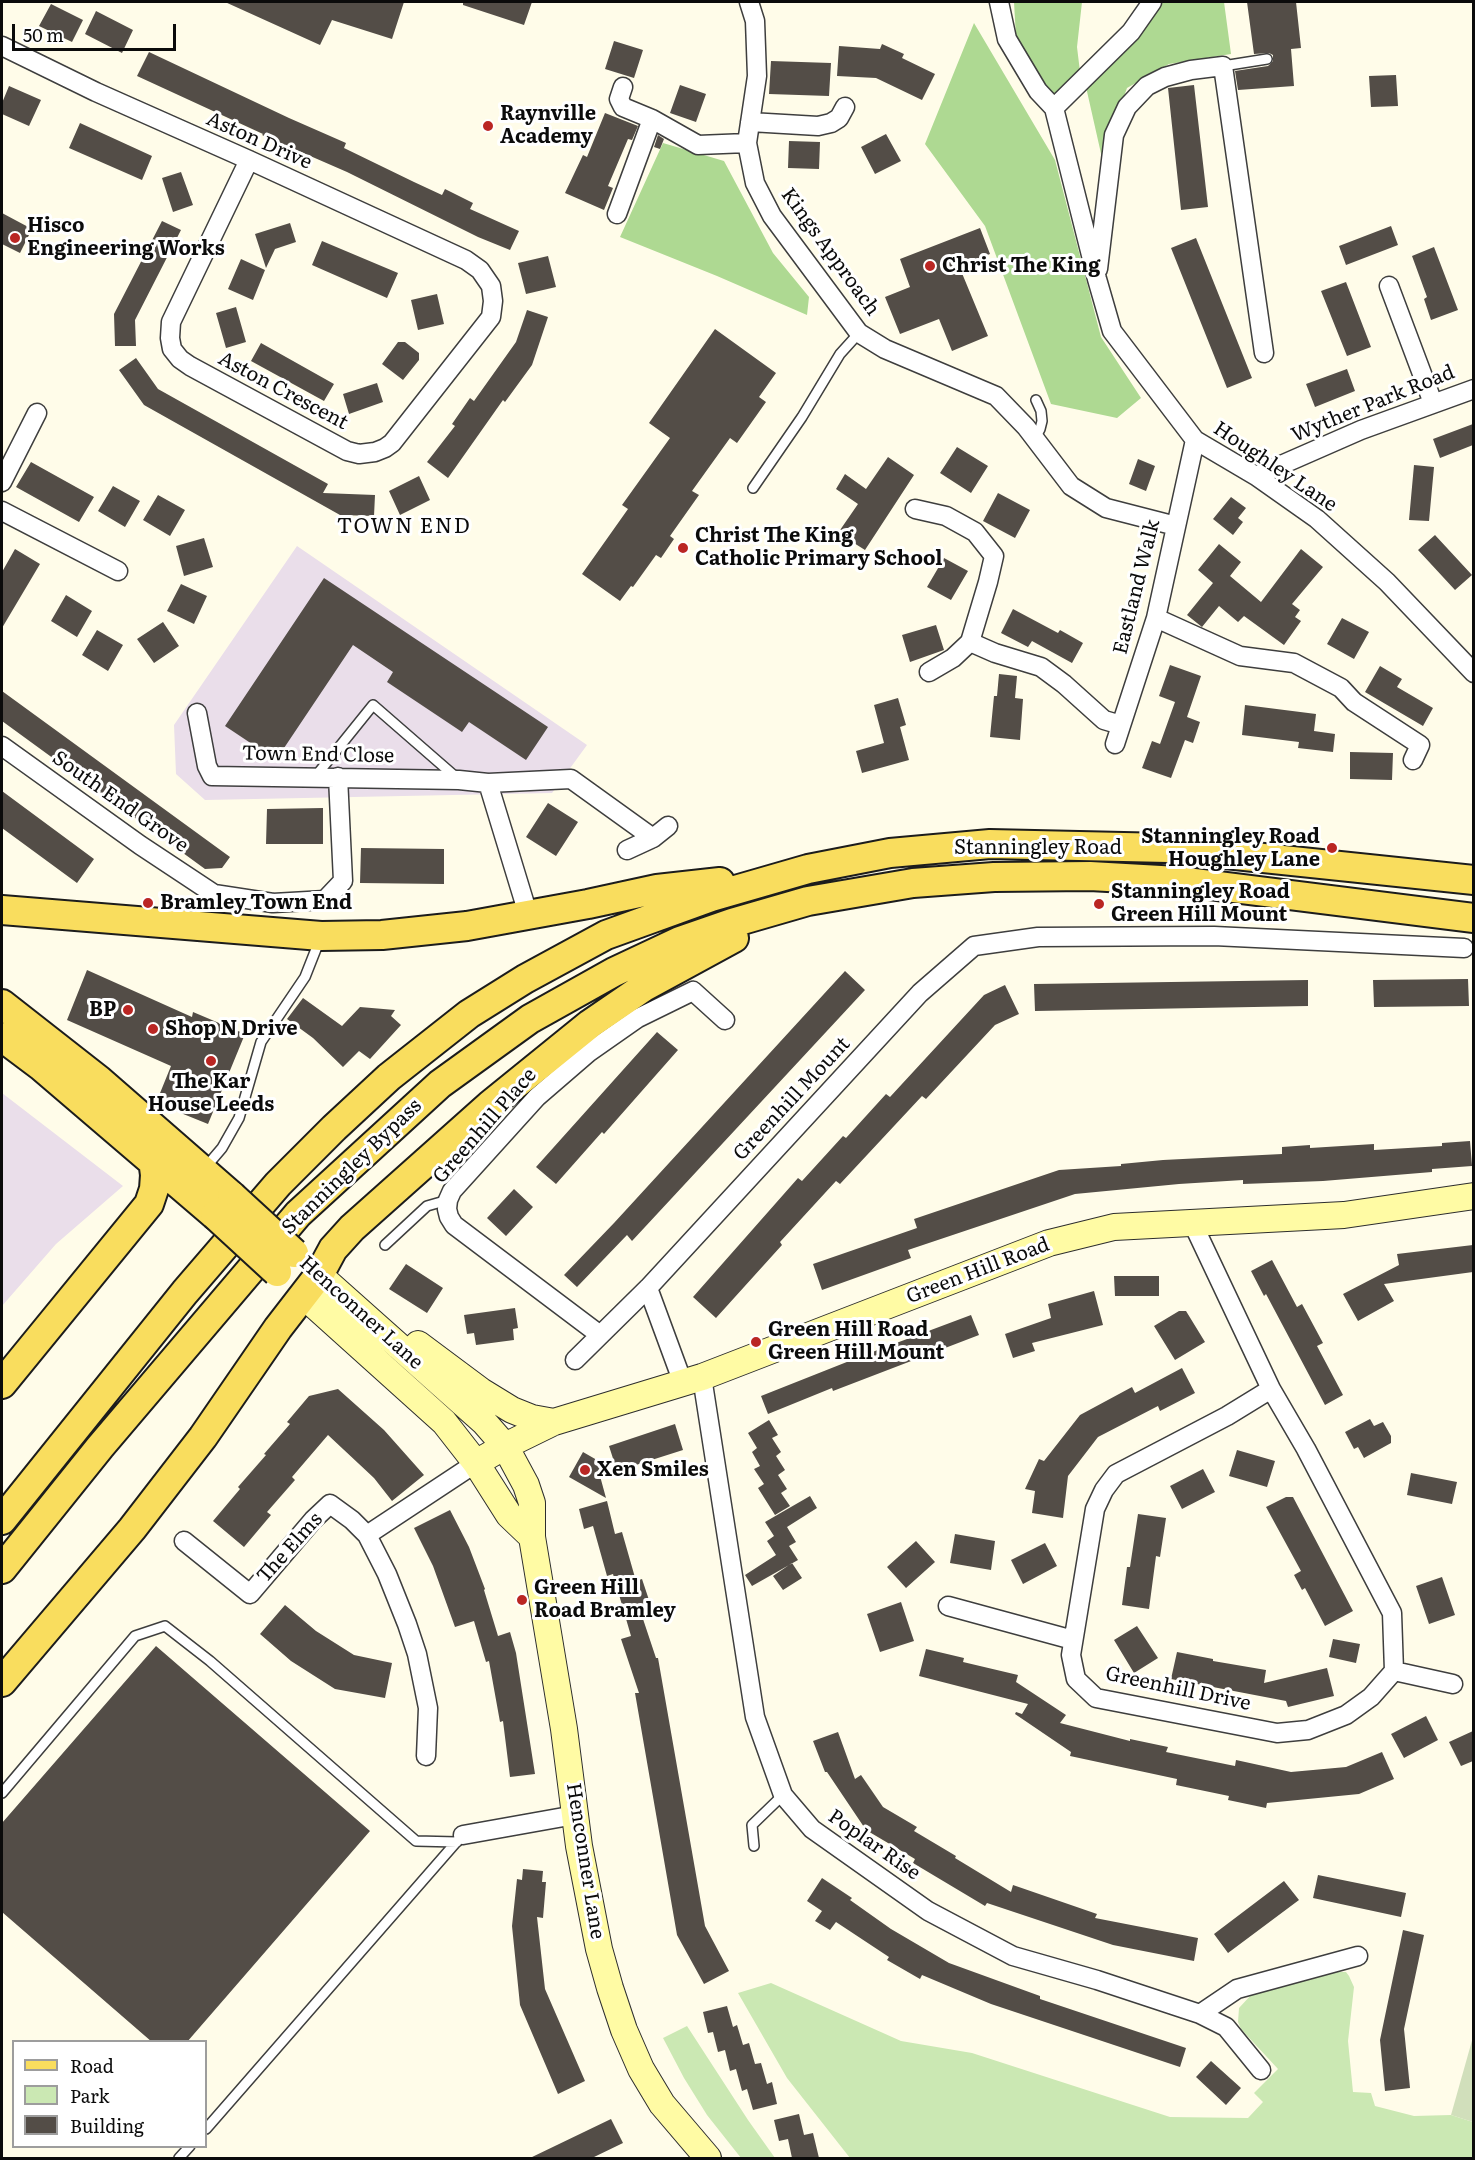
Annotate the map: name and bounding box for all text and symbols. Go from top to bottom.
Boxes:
scale bar [15,12,178,50]
text: 50 m [23,21,64,48]
place label: Raynville Academy [500,102,596,149]
street label: Aston Drive [203,107,315,175]
marker: Raynville Academy [481,119,495,133]
street label: Kings Approach [776,183,884,321]
place label: Hisco Engineering Works [27,214,225,261]
marker: Hisco Engineering Works [8,231,22,245]
place label: Christ The King [942,254,1100,278]
marker: Christ The King [923,259,937,273]
street label: Aston Crescent [214,347,352,435]
street label: Wyther Park Road [1288,360,1458,448]
street label: Houghley Lane [1209,417,1341,517]
district label: TOWN END [337,514,471,540]
street label: Eastland Walk [1109,517,1165,657]
place label: Christ The King Catholic Primary School [695,524,943,571]
marker: Christ The King Catholic Primary School [676,541,690,555]
street label: Town End Close [242,742,394,768]
street label: South End Grove [47,746,193,858]
place label: Stanningley Road Houghley Lane [1141,825,1320,872]
street label: Stanningley Road [954,836,1122,860]
marker: Stanningley Road Houghley Lane [1325,841,1339,855]
place label: Stanningley Road Green Hill Mount [1111,880,1290,927]
place label: Bramley Town End [160,891,352,915]
marker: Bramley Town End [141,896,155,910]
marker: Stanningley Road Green Hill Mount [1092,897,1106,911]
place label: BP [89,998,116,1022]
marker: BP [121,1003,135,1017]
place label: Shop N Drive [165,1017,298,1041]
marker: Shop N Drive [146,1022,160,1036]
street label: Greenhill Mount [729,1032,855,1166]
marker: The Kar House Leeds [204,1054,218,1068]
street label: Greenhill Place [428,1063,542,1189]
place label: The Kar House Leeds [148,1070,274,1117]
street label: Stanningley Bypass [277,1094,427,1240]
street label: Green Hill Road [903,1233,1053,1309]
street label: Henconner Lane [294,1251,428,1375]
place label: Green Hill Road Green Hill Mount [768,1318,944,1365]
marker: Green Hill Road Green Hill Mount [749,1335,763,1349]
place label: Xen Smiles [597,1458,709,1482]
marker: Xen Smiles [578,1463,592,1477]
street label: The Elms [252,1508,328,1588]
place label: Green Hill Road Bramley [534,1576,676,1623]
marker: Green Hill Road Bramley [515,1593,529,1607]
street label: Greenhill Drive [1103,1662,1253,1716]
street label: Henconner Lane [561,1781,609,1941]
street label: Poplar Rise [823,1805,925,1885]
legend [12,2040,207,2148]
text: Road [70,2052,114,2079]
text: Park [70,2082,109,2109]
text: Building [70,2112,144,2139]

